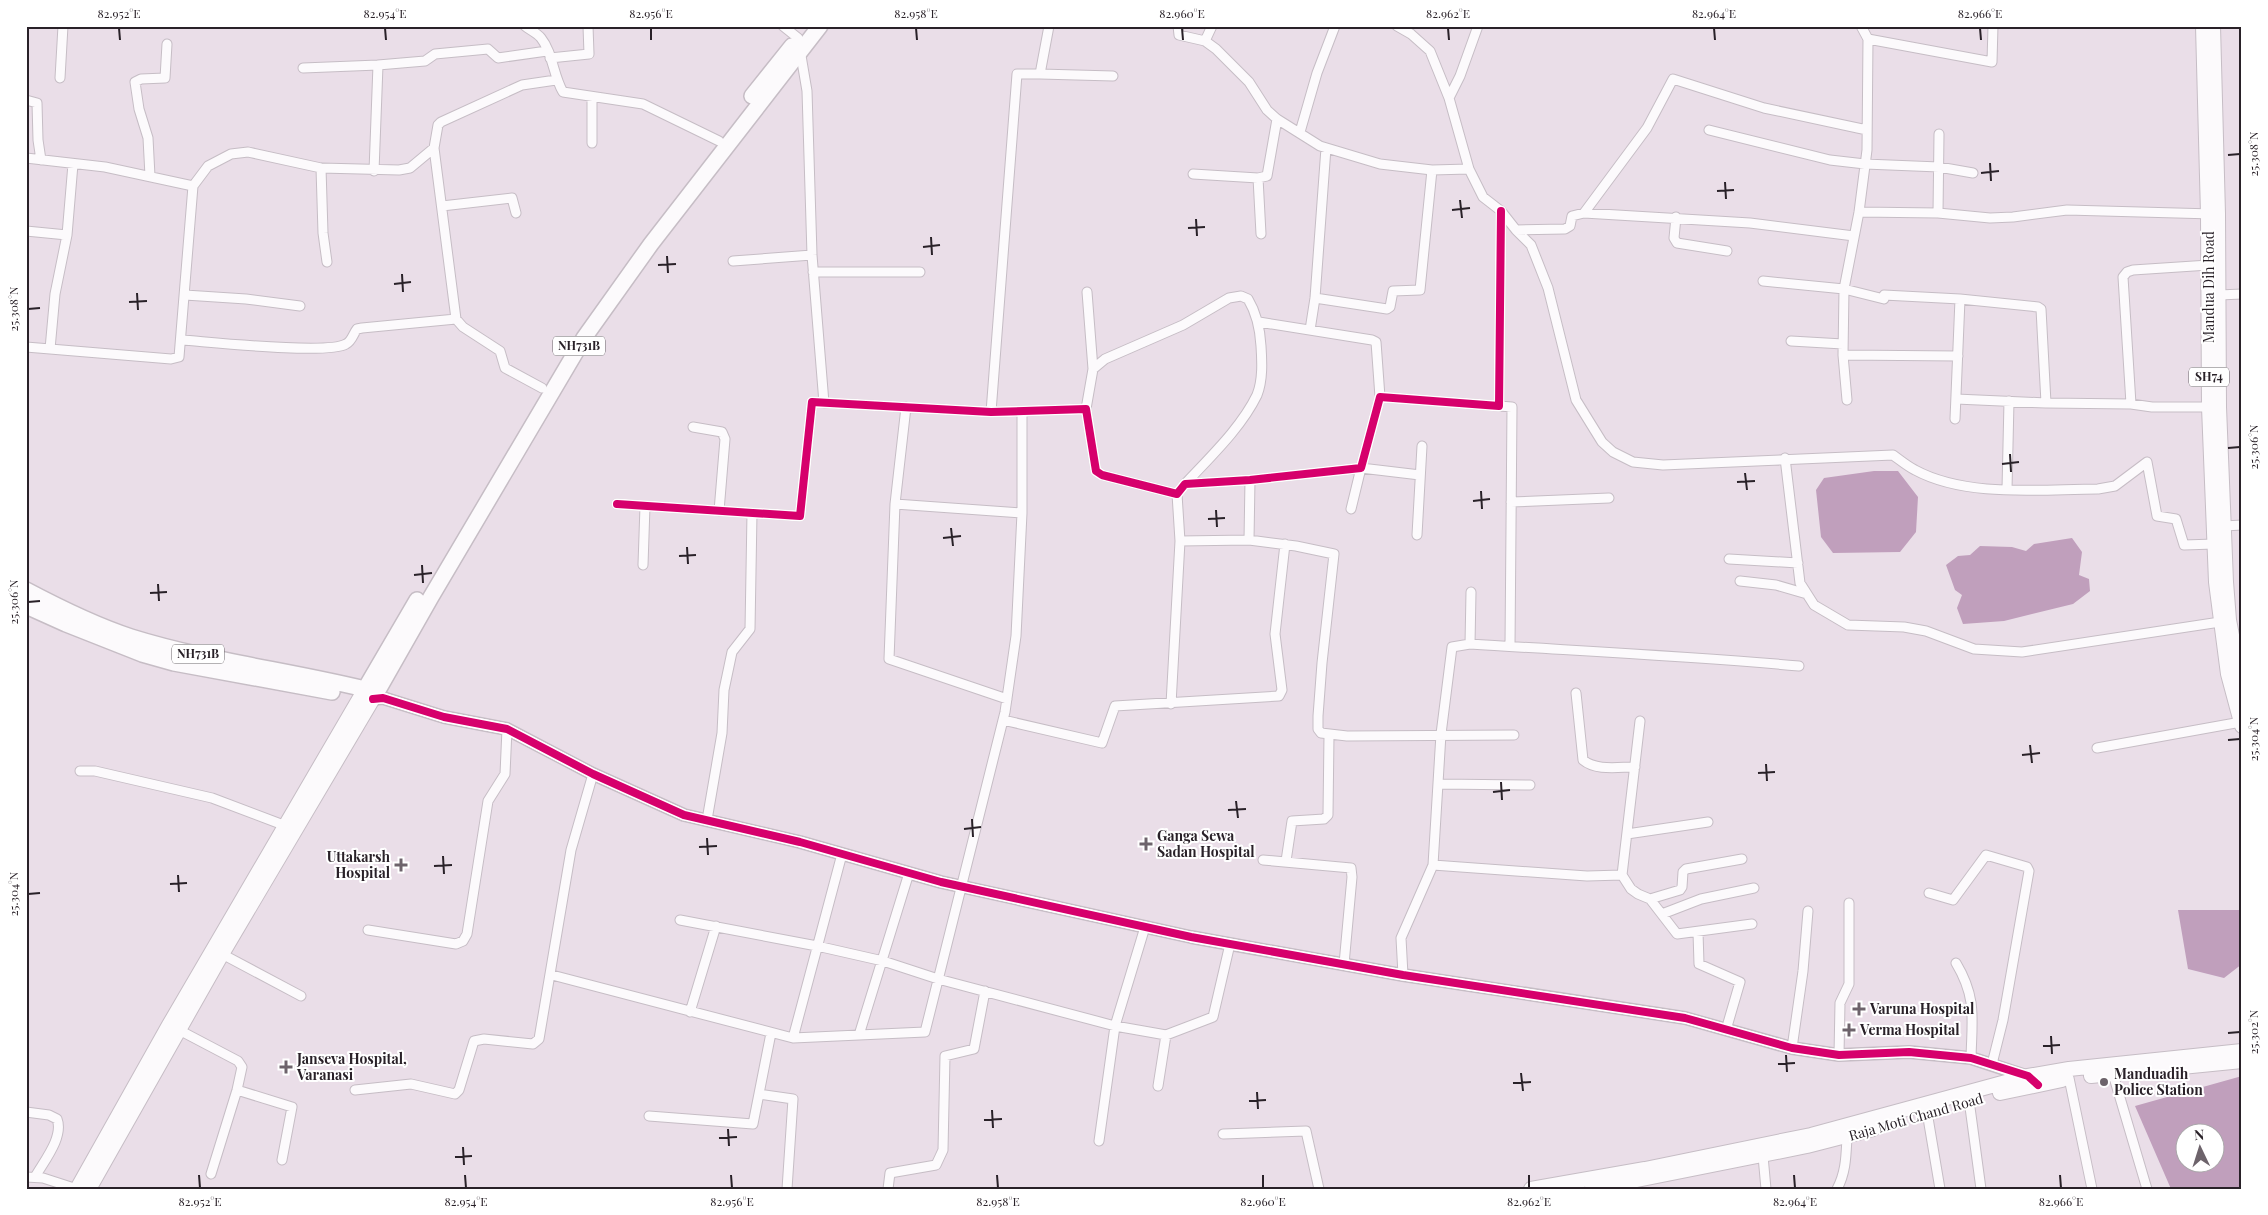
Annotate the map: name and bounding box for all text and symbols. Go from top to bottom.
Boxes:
text: 82.952°E [98,5,140,21]
text: 82.954°E [363,5,407,21]
text: 82.956°E [629,5,673,21]
text: 82.958°E [894,5,938,21]
text: 82.960°E [1159,5,1205,21]
text: 82.962°E [1426,5,1470,21]
text: 82.964°E [1692,5,1736,21]
text: 82.966°E [1958,5,2002,21]
text: 25.308°N [2245,131,2261,177]
street label: Mandua Dih Road [2199,231,2218,343]
text: 25.308°N [5,286,21,332]
road number: NH731B [553,336,605,356]
road number: SH74 [2189,368,2229,387]
text: 25.306°N [2245,424,2261,469]
text: 25.306°N [5,579,21,624]
road number: NH731B [172,644,224,664]
text: 25.304°N [2245,716,2261,761]
place label: Ganga Sewa Sadan Hospital [1157,826,1255,861]
marker: Ganga Sewa Sadan Hospital [1139,837,1153,851]
place label: Uttakarsh Hospital [327,847,391,882]
marker: Uttakarsh Hospital [394,858,408,872]
text: 25.304°N [5,871,21,916]
place label: Varuna Hospital [1869,999,1975,1018]
marker: Varuna Hospital [1852,1002,1866,1016]
text: 25.302°N [2245,1009,2261,1054]
place label: Verma Hospital [1859,1020,1960,1039]
marker: Verma Hospital [1842,1023,1856,1037]
place label: Janseva Hospital, Varanasi [296,1049,407,1084]
marker: Janseva Hospital, Varanasi [279,1060,293,1074]
place label: Manduadih Police Station [2114,1064,2203,1099]
marker: Manduadih Police Station [2098,1076,2110,1088]
street label: Raja Moti Chand Road [1846,1088,1985,1145]
north arrow [2176,1122,2226,1172]
text: N [2193,1125,2205,1144]
text: 82.952°E [179,1193,221,1209]
text: 82.954°E [444,1193,488,1209]
text: 82.956°E [710,1193,754,1209]
text: 82.958°E [976,1193,1020,1209]
text: 82.960°E [1240,1193,1286,1209]
text: 82.962°E [1507,1193,1551,1209]
text: 82.964°E [1773,1193,1817,1209]
text: 82.966°E [2039,1193,2083,1209]

